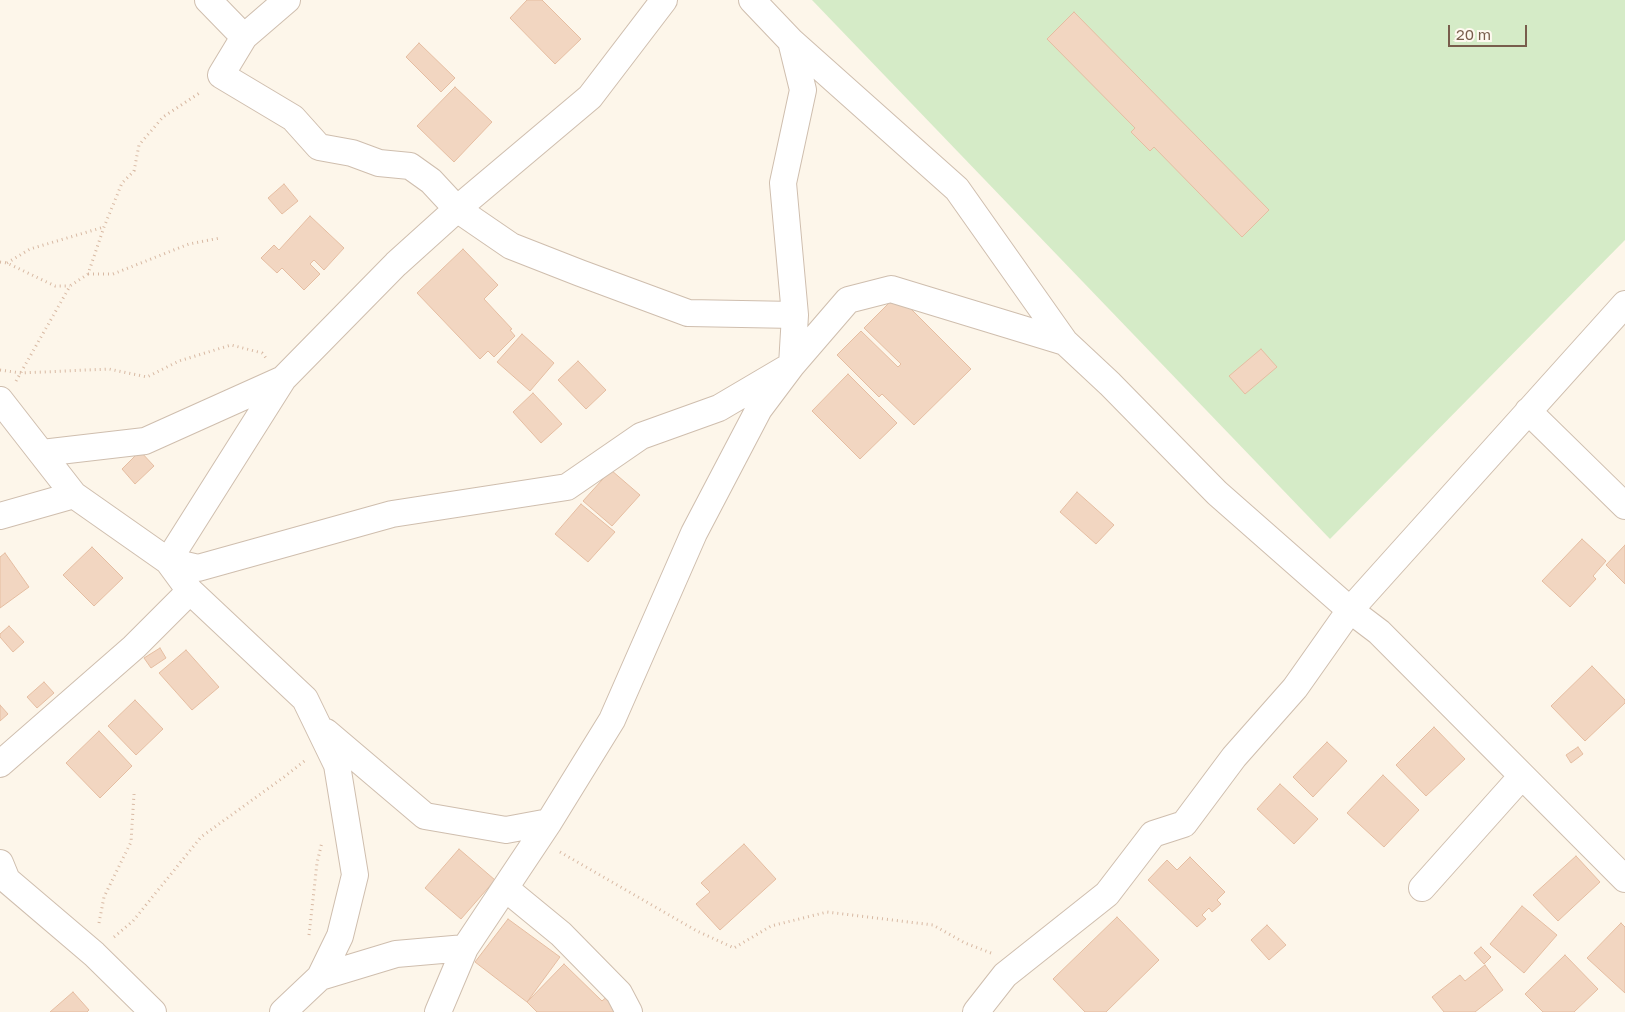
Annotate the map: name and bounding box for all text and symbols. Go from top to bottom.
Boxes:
scale bar [1450,15,1529,47]
text: 20 m [1456,25,1491,43]

